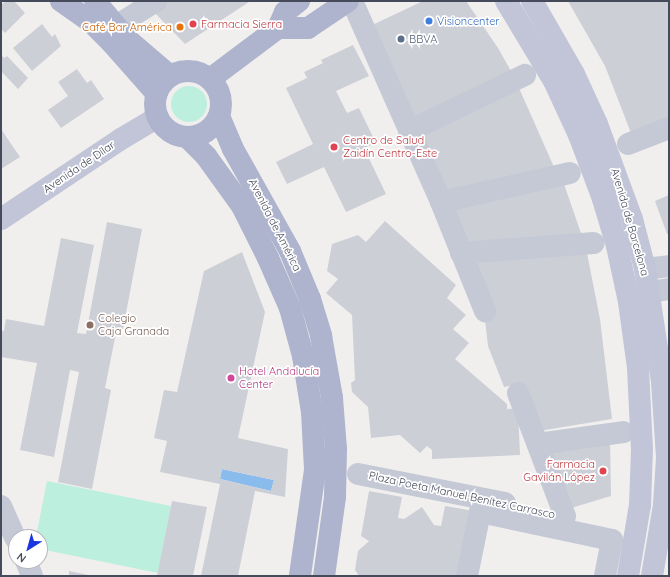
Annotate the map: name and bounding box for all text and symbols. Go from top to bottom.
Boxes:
place label: Visioncenter [437,14,500,28]
marker: Visioncenter [424,16,434,26]
place label: Farmacia Sierra [201,17,282,31]
marker: Farmacia Sierra [188,19,198,29]
place label: Café Bar América [82,20,172,34]
marker: Café Bar América [175,22,185,32]
place label: BBVA [409,32,437,46]
marker: BBVA [396,34,406,44]
place label: Centro de Salud Zaidín Centro-Este [343,134,437,160]
street label: Avenida de Dílar [41,138,117,196]
marker: Centro de Salud Zaidín Centro-Este [328,141,340,153]
street label: Avenida de Barcelona [608,167,652,277]
street label: Avenida de América [246,177,304,273]
place label: Colegio Caja Granada [98,312,169,338]
marker: Colegio Caja Granada [85,320,95,330]
place label: Hotel Andalucía Center [239,365,319,391]
marker: Hotel Andalucía Center [226,373,236,383]
place label: Farmacia Gavilán López [523,458,595,484]
marker: Farmacia Gavilán López [598,466,608,476]
street label: Plaza Poeta Manuel Benítez Carrasco [368,469,556,521]
north arrow [8,529,48,569]
text: N [14,550,29,566]

